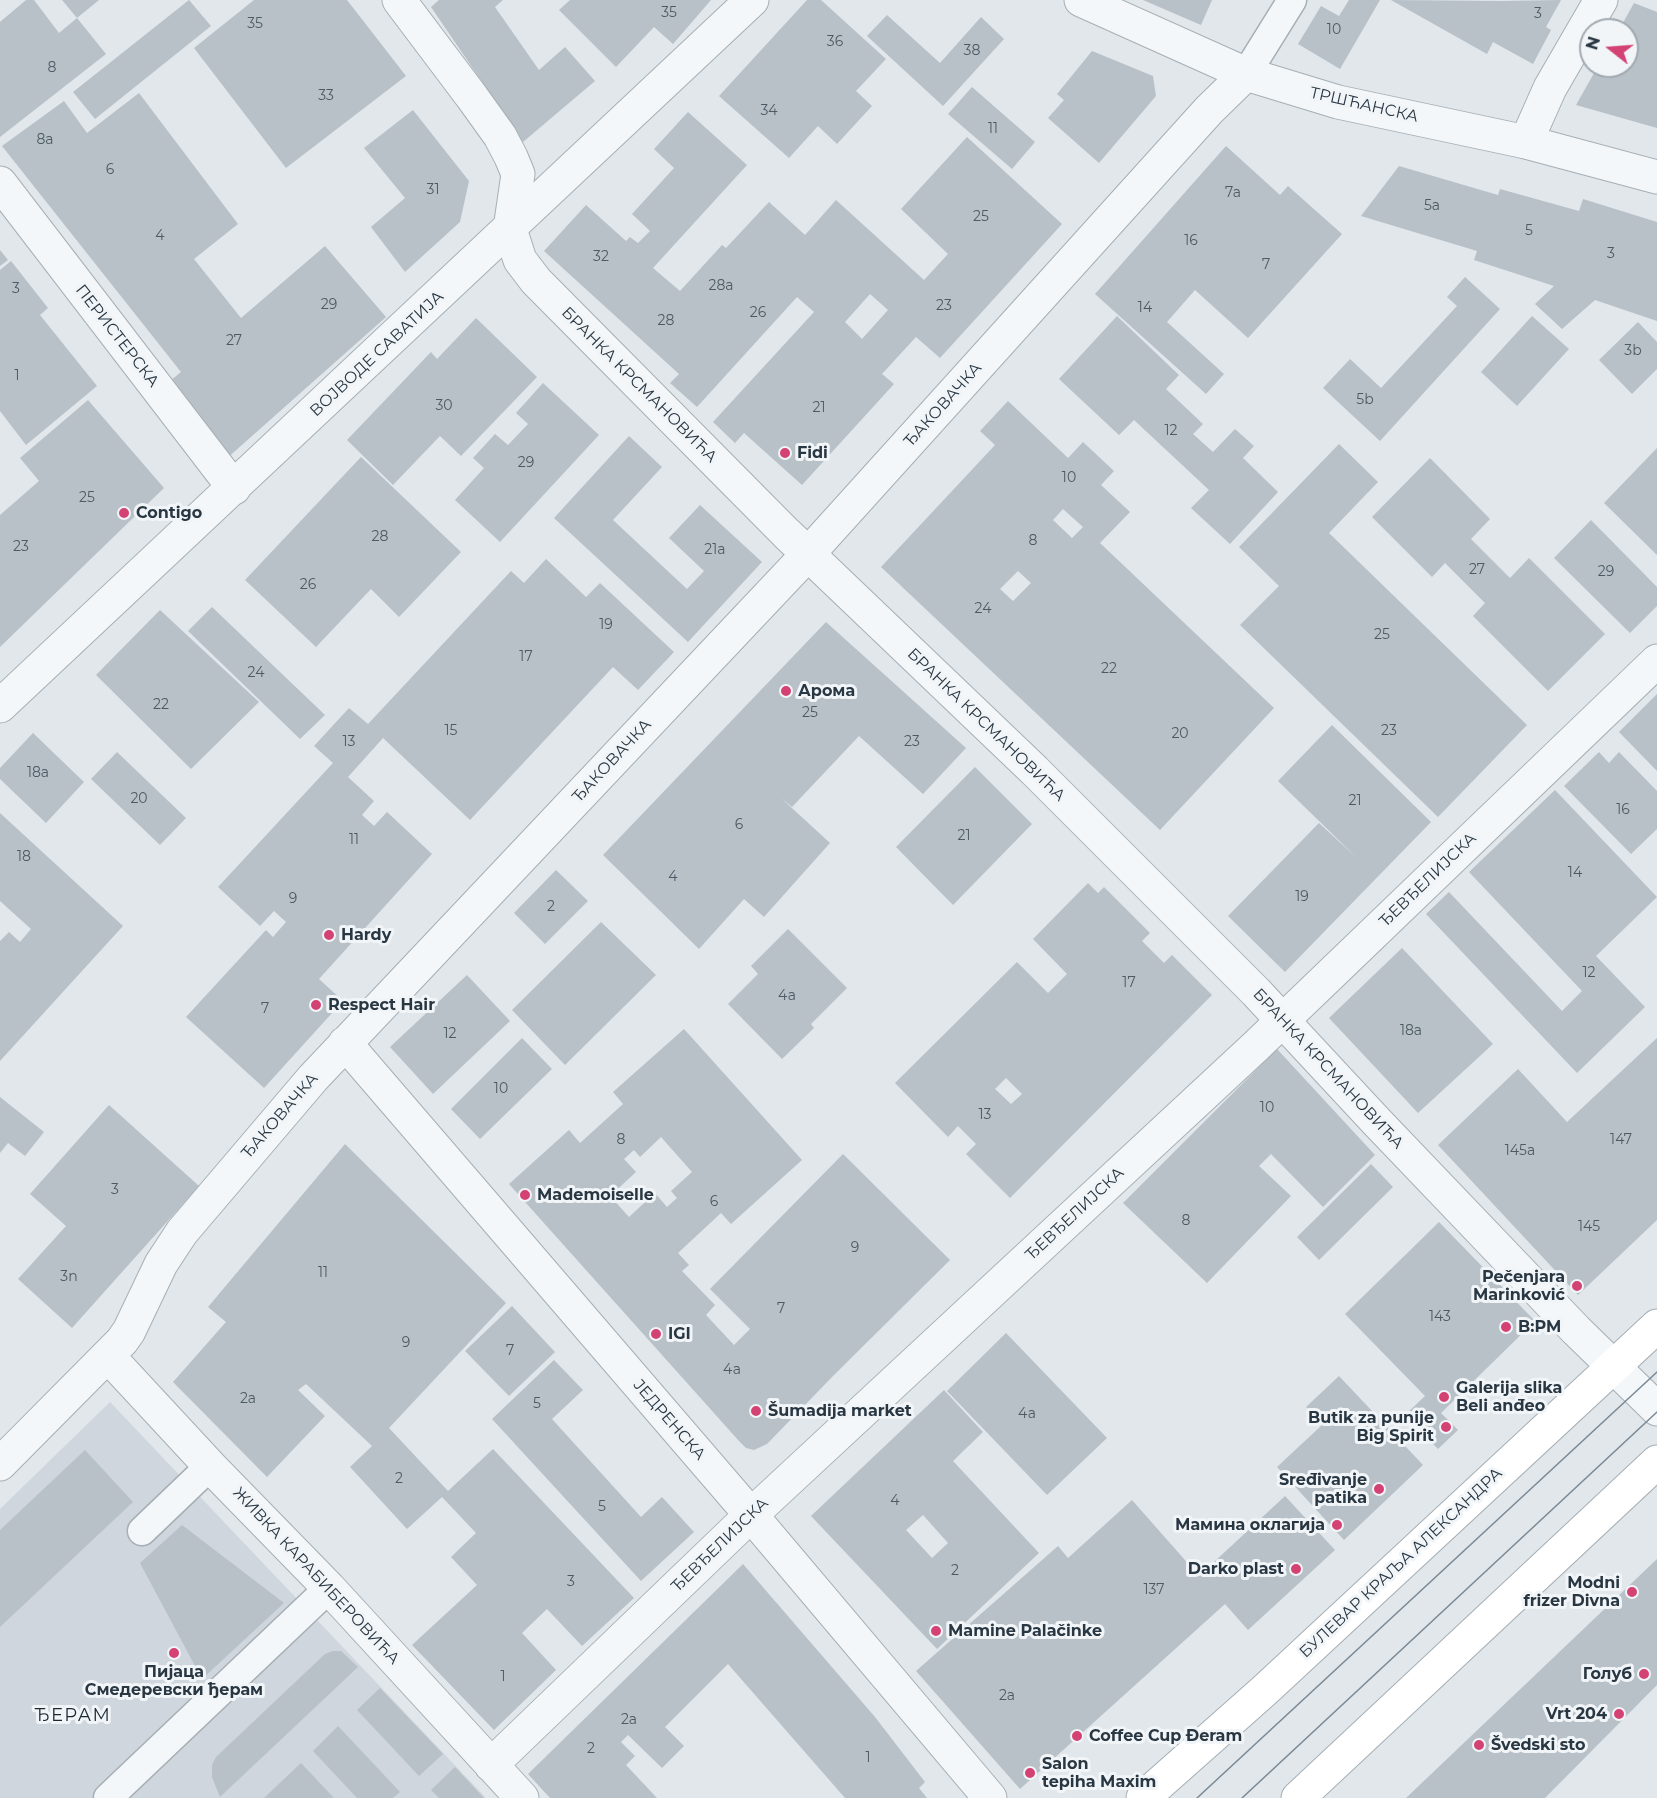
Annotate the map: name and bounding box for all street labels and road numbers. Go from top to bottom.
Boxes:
street label: ТРШЋАНСКА [1308,83,1420,127]
street label: ПЕРИСТЕРСКА [71,281,163,391]
street label: ВОЈВОДЕ САВАТИЈА [306,287,448,421]
street label: БРАНКА КРСМАНОВИЋА [557,303,721,467]
street label: ЂАКОВАЧКА [900,359,986,451]
street label: БРАНКА КРСМАНОВИЋА [903,644,1069,806]
street label: ЂАКОВАЧКА [569,715,655,807]
street label: ЂЕВЂЕЛИЈСКА [1375,829,1481,931]
street label: БРАНКА КРСМАНОВИЋА [1249,985,1407,1153]
street label: ЂАКОВАЧКА [238,1069,322,1163]
street label: ЂЕВЂЕЛИЈСКА [1022,1164,1128,1264]
street label: ЈЕДРЕНСКА [629,1376,709,1464]
street label: БУЛЕВАР КРАЉА АЛЕКСАНДРА [1296,1464,1506,1662]
street label: ЖИВКА КАРАБИБЕРОВИЋА [229,1483,403,1669]
street label: ЂЕВЂЕЛИЈСКА [667,1494,773,1596]

